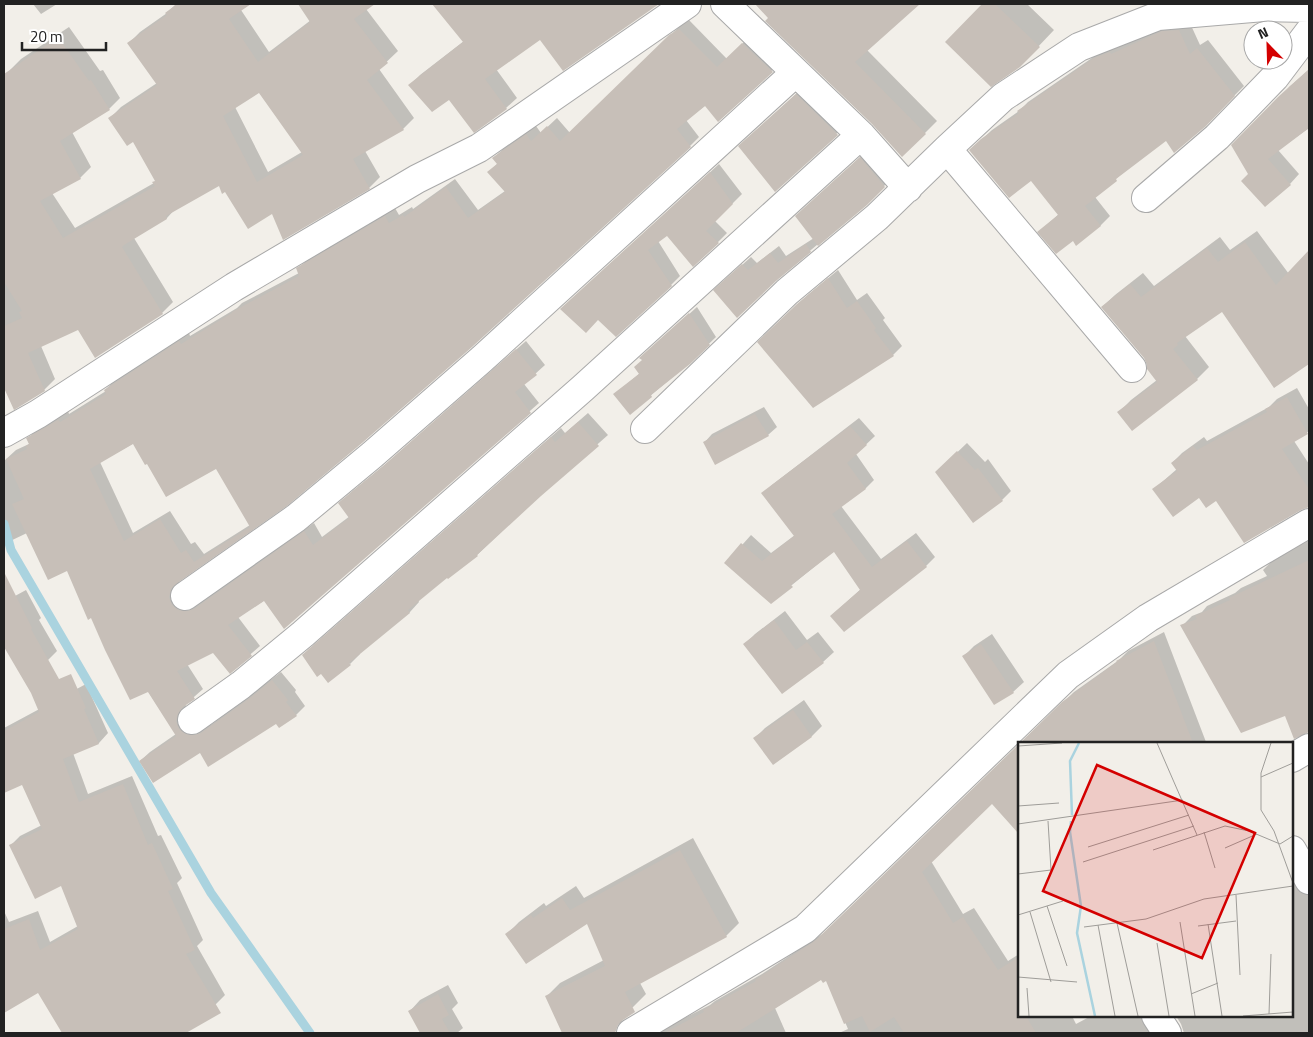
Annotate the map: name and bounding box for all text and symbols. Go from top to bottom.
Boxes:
scale bar [22,20,106,52]
north arrow [1243,20,1293,70]
text: N [1254,21,1271,44]
text: 20 m [30,25,63,48]
inset map [1018,742,1293,1017]

